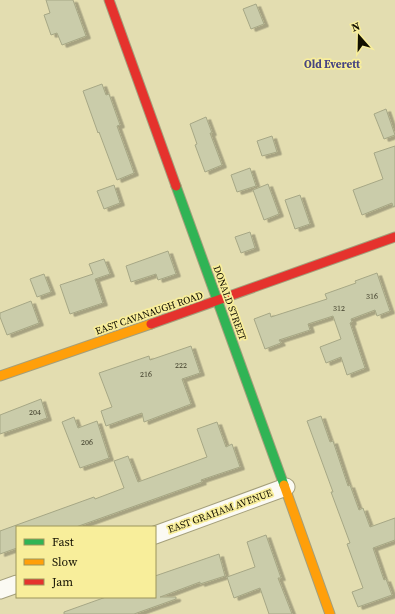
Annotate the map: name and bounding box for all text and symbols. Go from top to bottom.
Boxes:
north arrow [339,16,379,56]
text: N [349,19,362,35]
district label: Old Everett [304,57,361,72]
street label: DONALD STREET [210,264,250,342]
street label: EAST CAVANAUGH ROAD [93,288,205,338]
house number: 316 [366,291,378,302]
house number: 312 [333,303,345,314]
house number: 222 [175,360,187,371]
house number: 216 [140,369,152,380]
house number: 204 [29,407,41,418]
house number: 206 [81,437,93,448]
street label: EAST GRAHAM AVENUE [166,486,274,536]
legend [16,526,156,598]
text: Fast [52,534,74,550]
text: Slow [52,554,78,570]
text: Jam [51,574,73,590]

